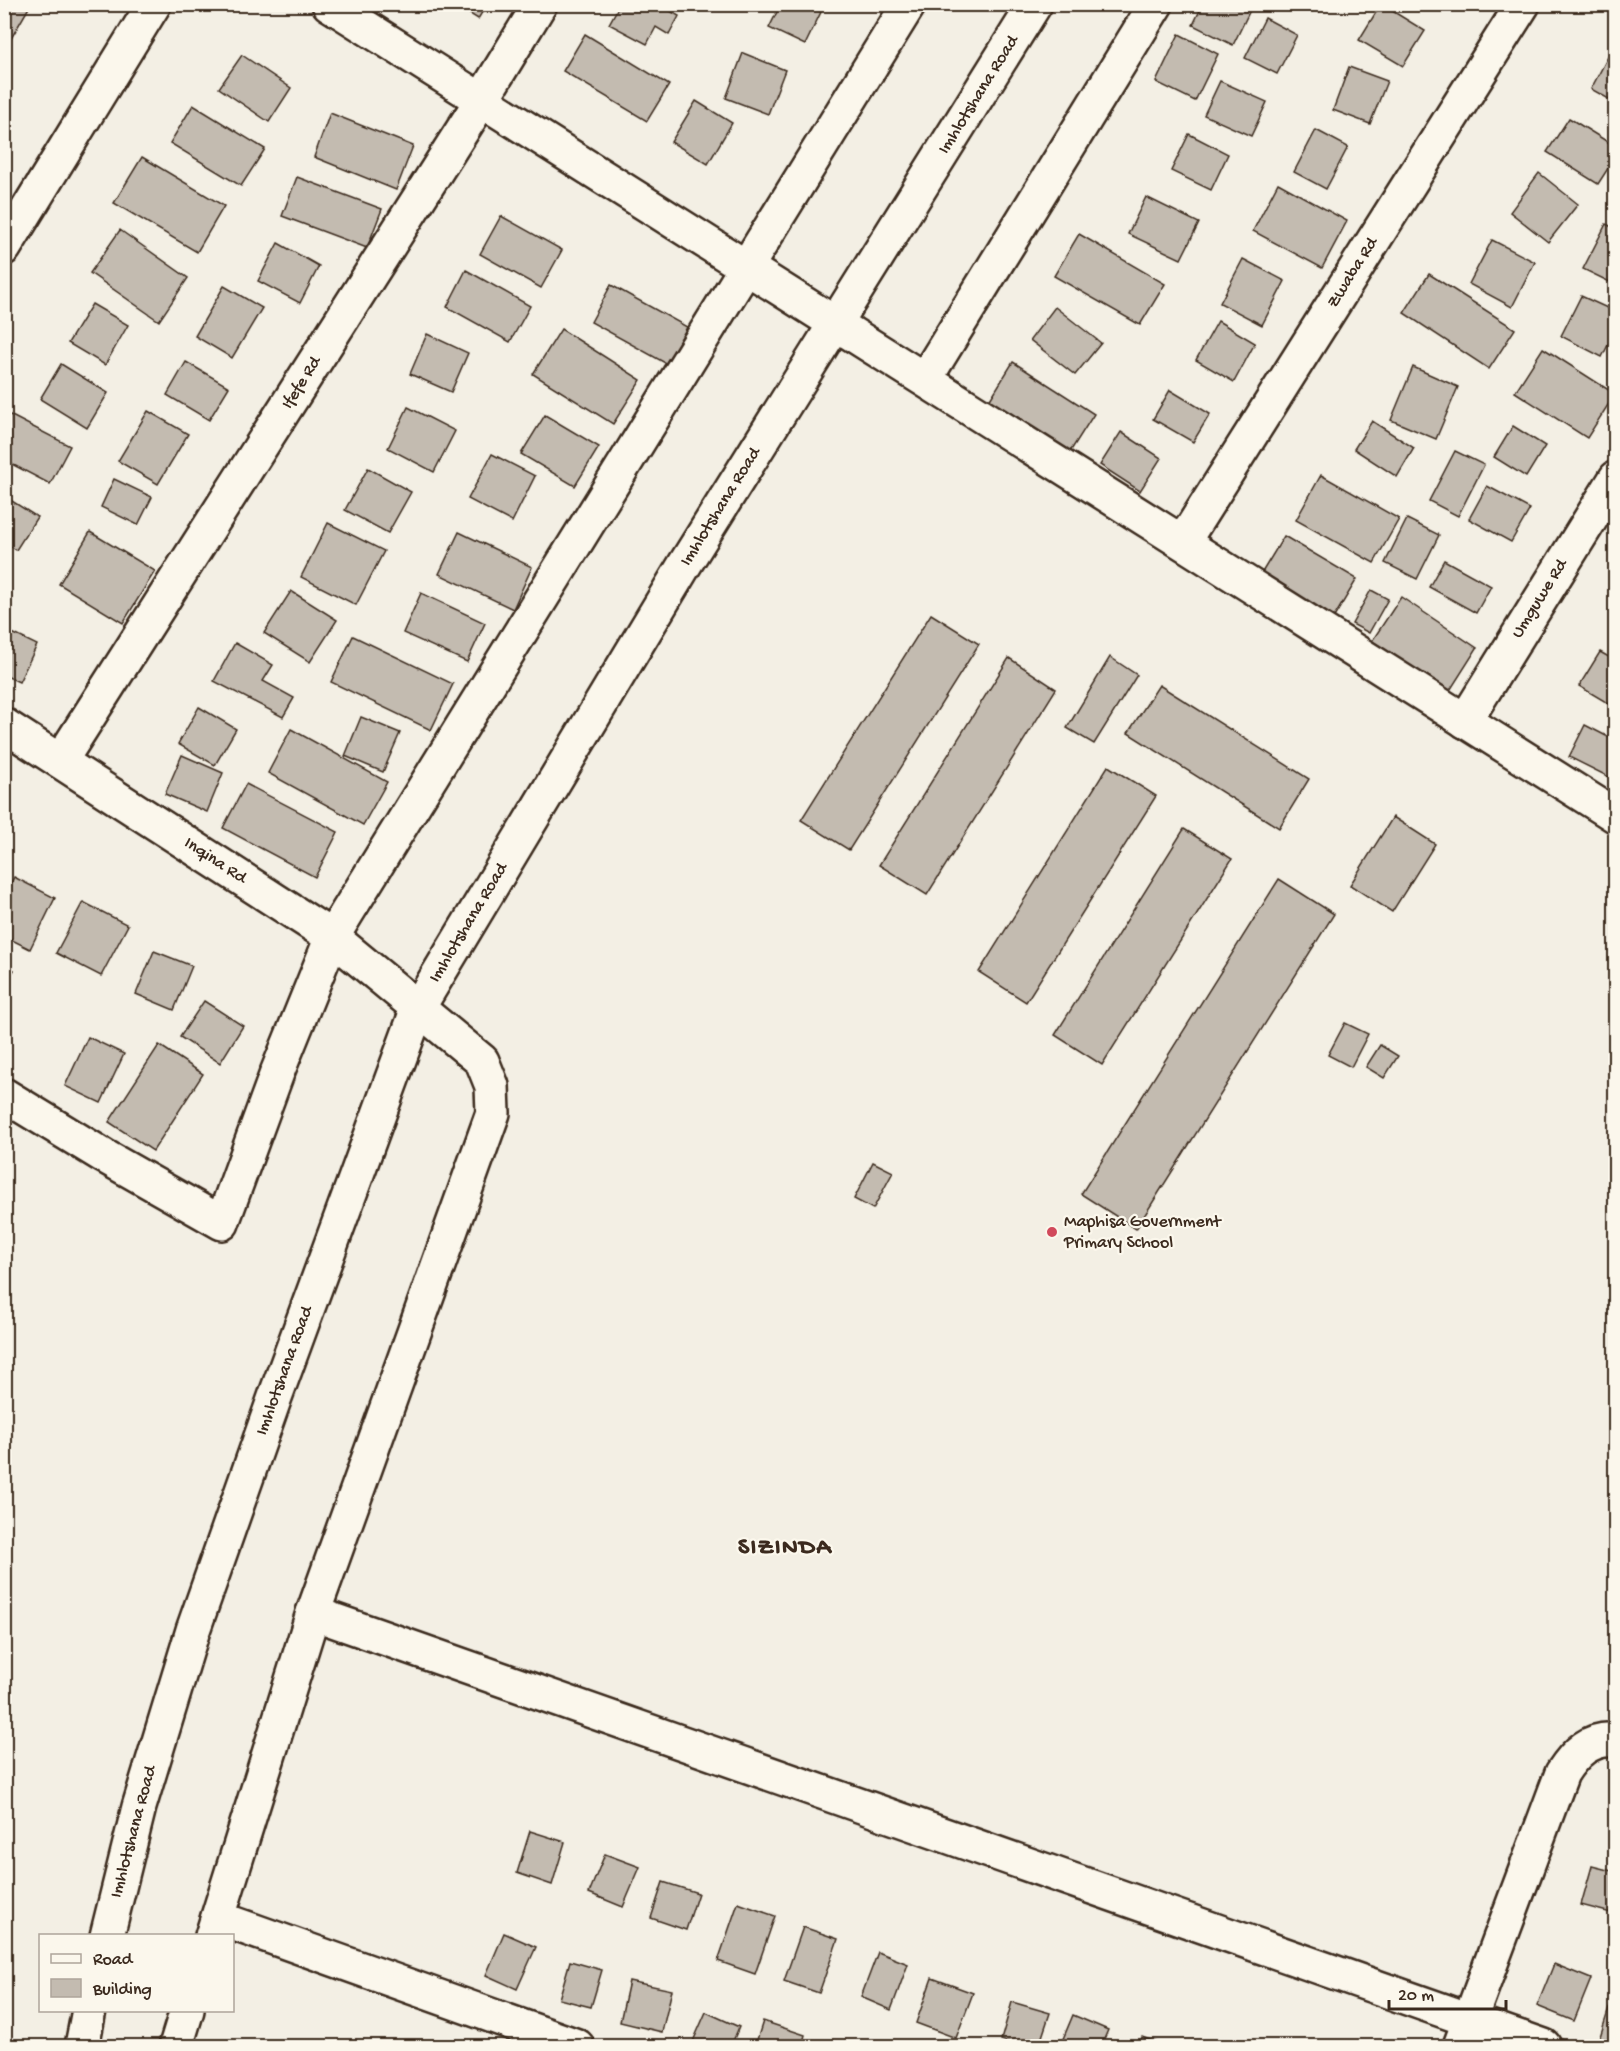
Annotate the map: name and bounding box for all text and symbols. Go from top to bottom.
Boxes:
street label: Imhlotshana Road [934,31,1025,158]
street label: Zwaba Rd [1323,233,1384,312]
street label: Ifefe Rd [278,352,327,413]
street label: Imhlotshana Road [676,443,767,570]
street label: Umguwe Rd [1507,554,1573,642]
street label: Inqina Rd [180,833,251,890]
street label: Imhlotshana Road [425,858,514,987]
place label: Maphisa Government Primary School [1063,1212,1222,1254]
marker: Maphisa Government Primary School [1045,1225,1059,1239]
street label: Imhlotshana Road [252,1302,319,1438]
district label: SIZINDA [738,1534,832,1563]
street label: Imhlotshana Road [106,1762,162,1900]
legend [39,1934,234,2012]
text: Road [93,1950,134,1971]
scale bar [1389,1973,1506,2011]
text: Building [92,1980,152,2001]
text: 20 m [1398,1986,1434,2007]

